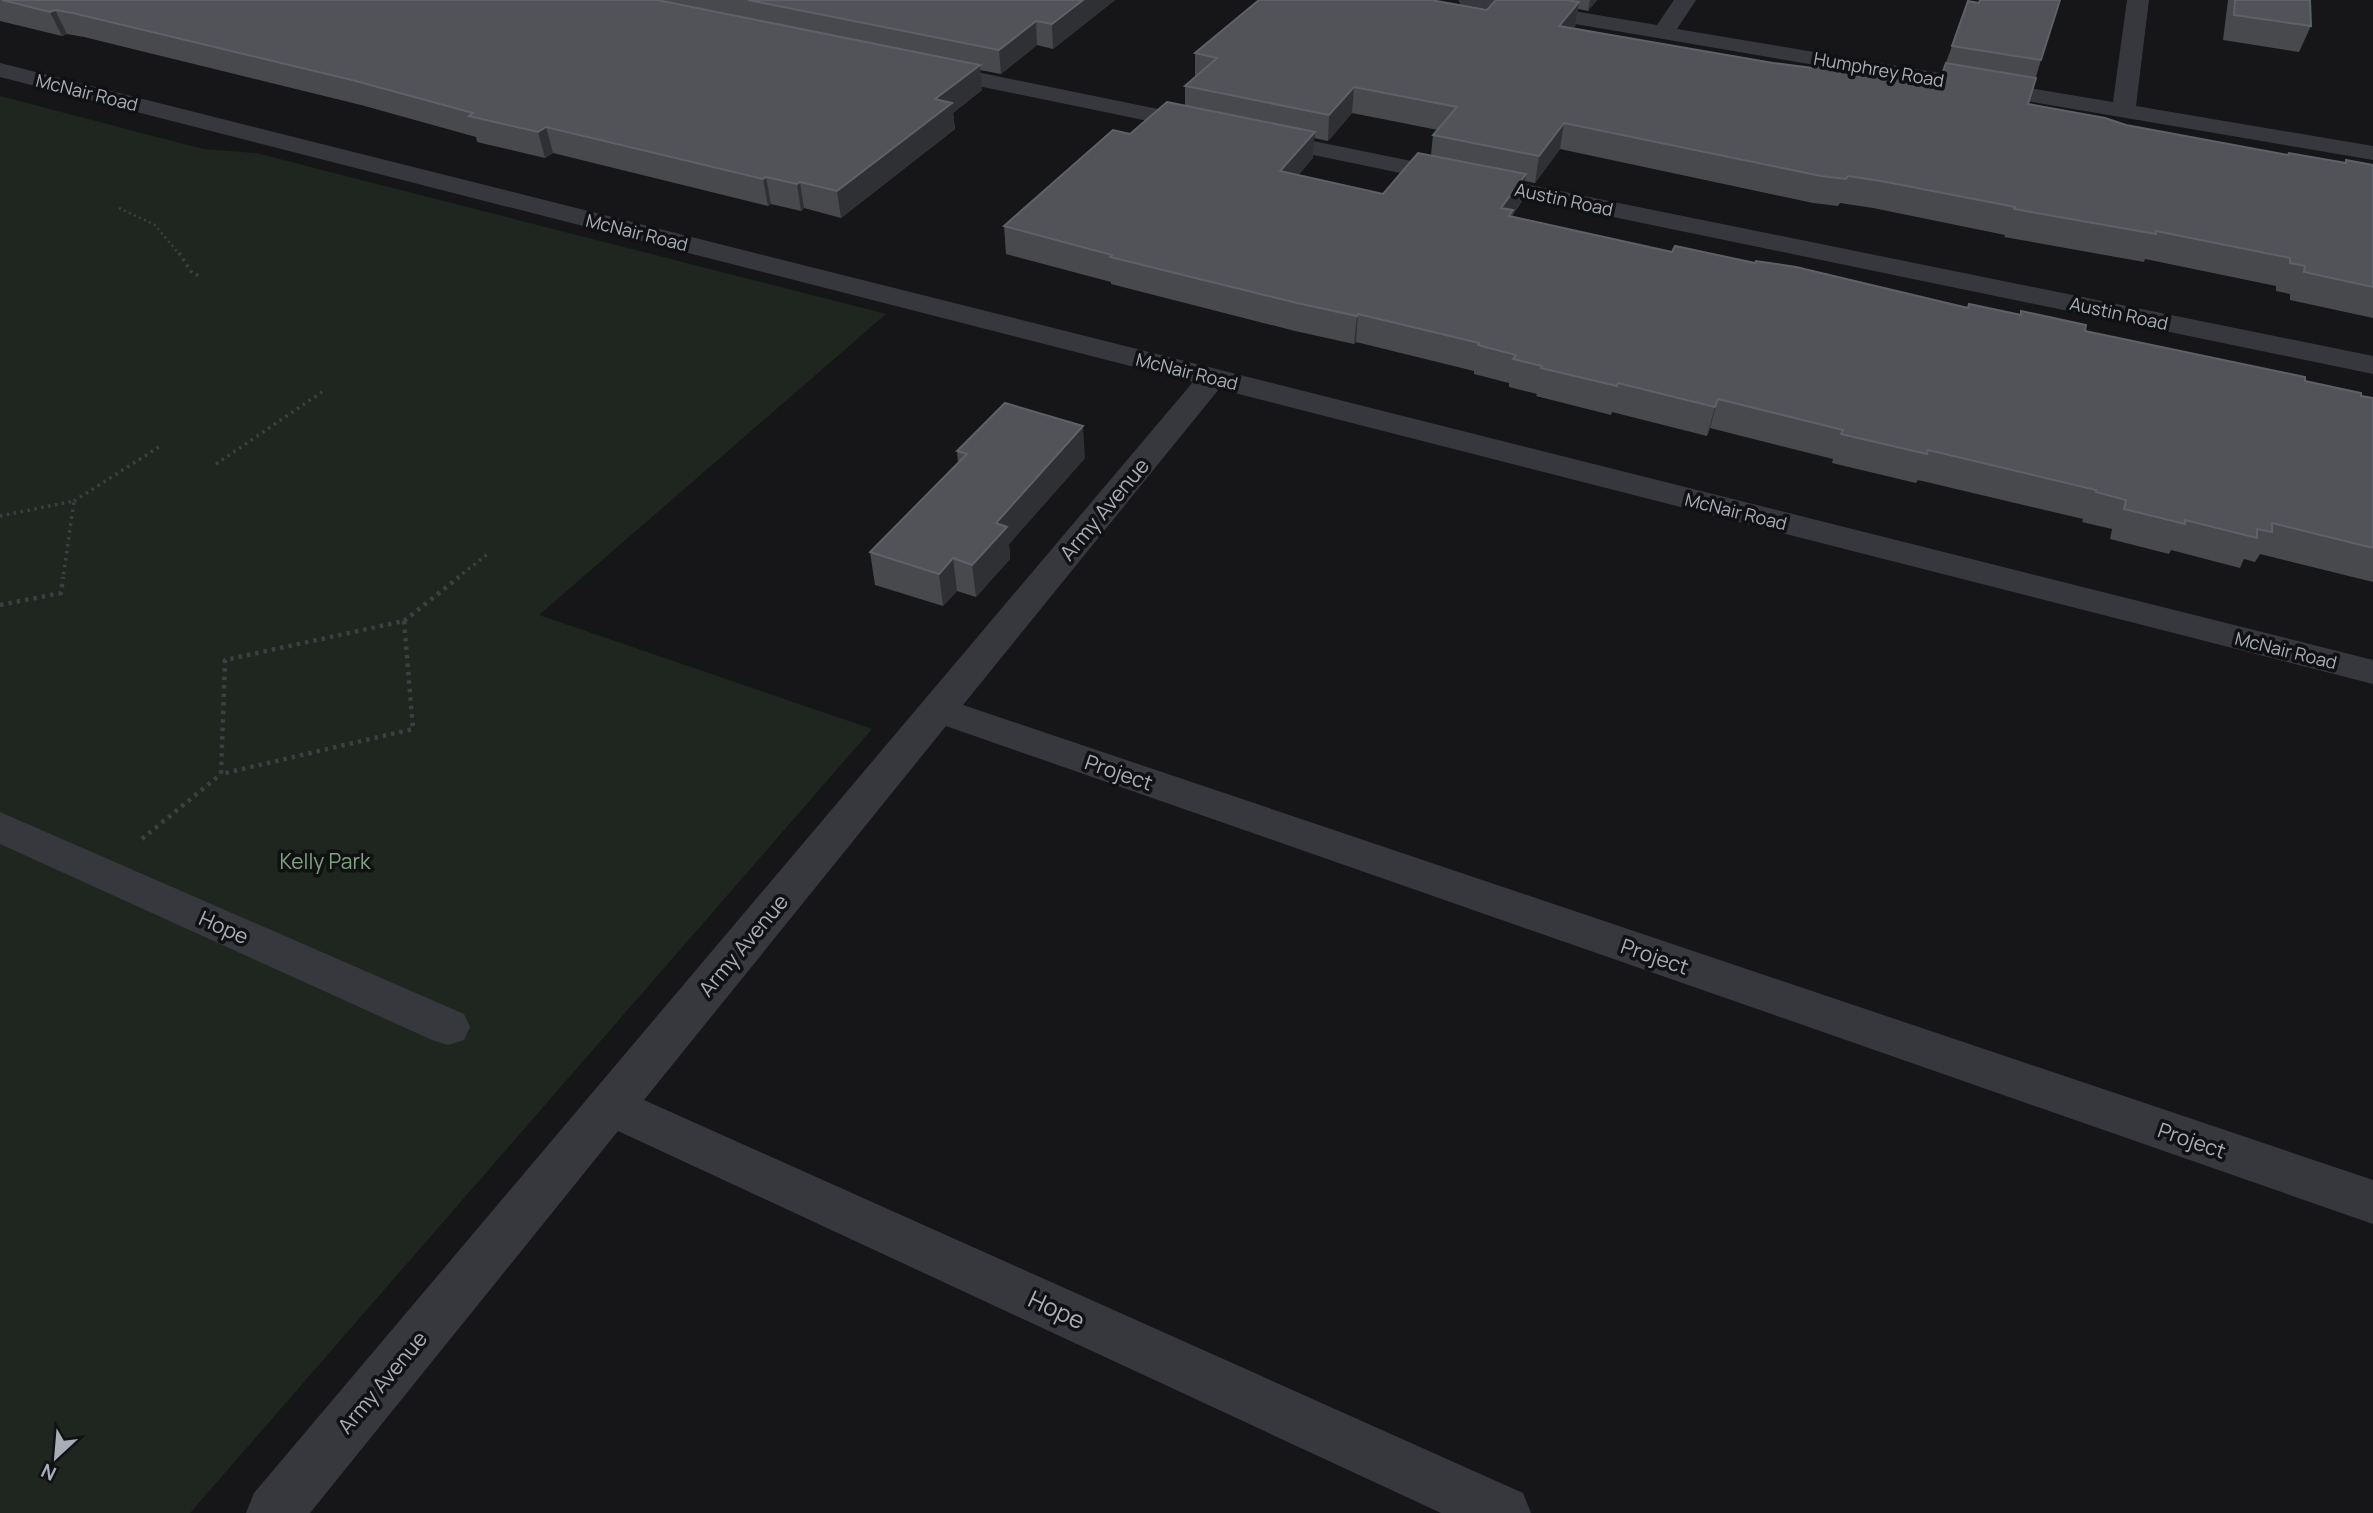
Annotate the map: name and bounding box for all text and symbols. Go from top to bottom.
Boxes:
street label: Humphrey Road [1812,46,1946,92]
street label: McNair Road [33,68,141,116]
street label: Austin Road [1513,177,1615,221]
street label: McNair Road [583,208,691,256]
street label: Austin Road [2068,291,2170,335]
street label: McNair Road [1133,347,1241,395]
street label: Army Avenue [1053,452,1155,566]
street label: McNair Road [1682,487,1790,535]
street label: McNair Road [2232,626,2340,674]
street label: Project [1081,747,1157,797]
park label: Kelly Park [280,847,371,875]
street label: Army Avenue [692,888,794,1002]
street label: Hope [195,904,253,950]
street label: Project [1617,931,1693,981]
street label: Project [2154,1115,2230,1165]
street label: Hope [1023,1282,1091,1336]
street label: Army Avenue [331,1325,433,1439]
north arrow [21,1422,91,1492]
text: N [37,1458,60,1487]

